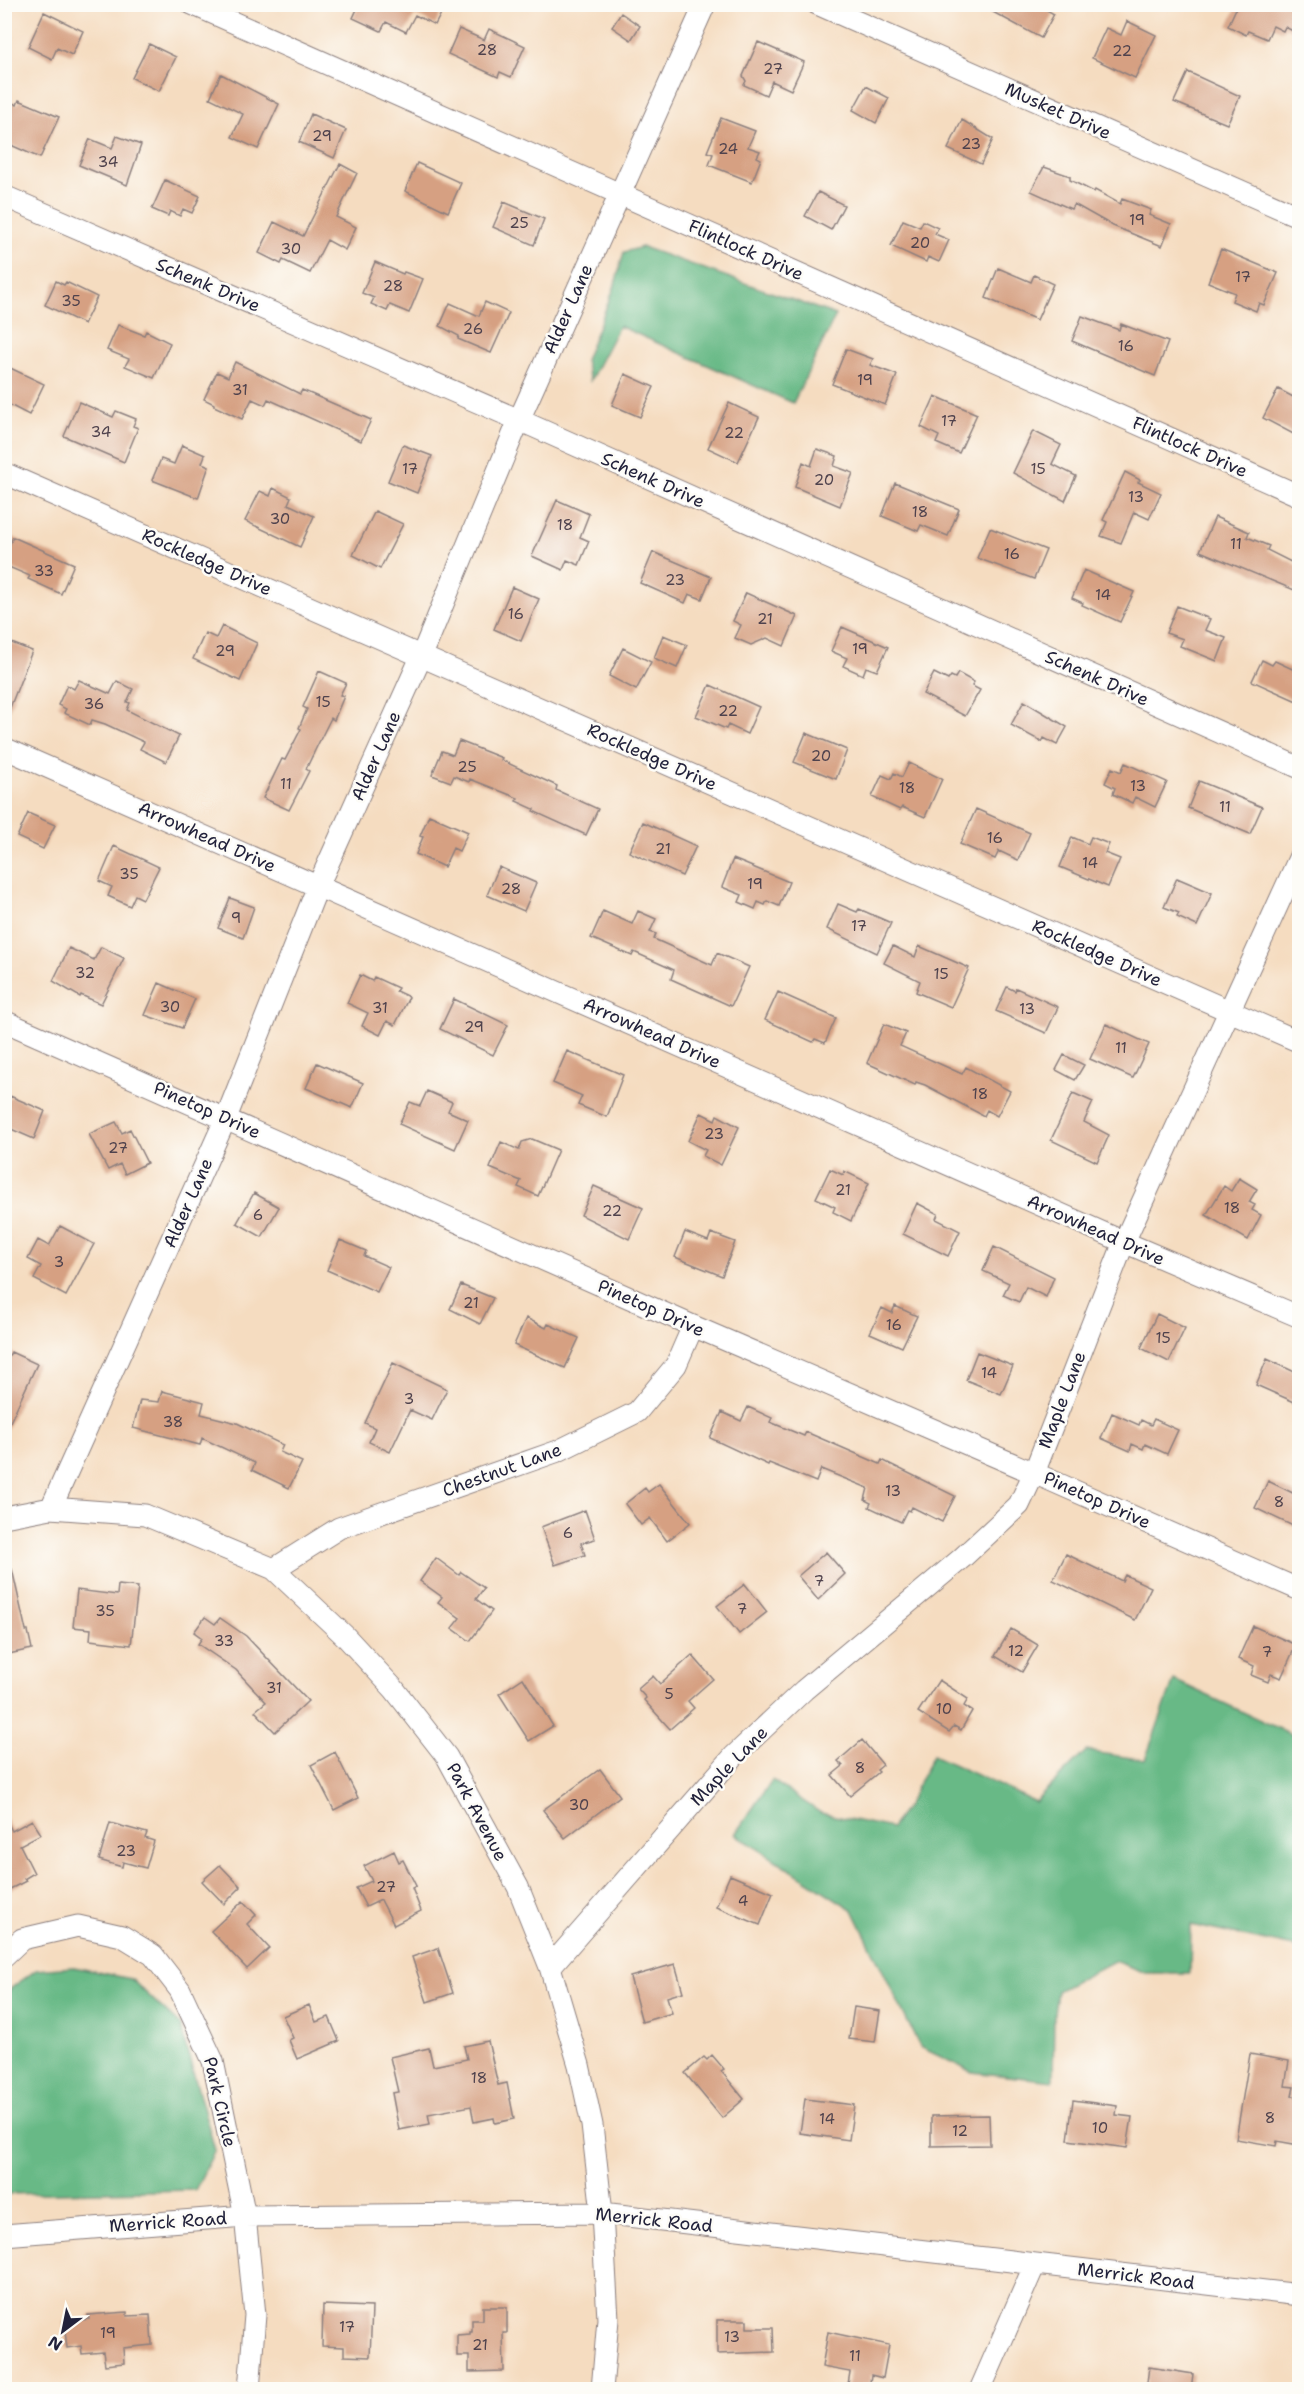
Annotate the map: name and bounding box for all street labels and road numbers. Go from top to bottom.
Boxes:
street label: Musket Drive [1001,77,1115,145]
street label: Flintlock Drive [685,214,807,286]
street label: Schenk Drive [152,252,264,318]
street label: Alder Lane [538,260,598,358]
street label: Flintlock Drive [1129,411,1251,483]
street label: Schenk Drive [597,446,709,514]
street label: Rockledge Drive [138,523,276,601]
street label: Schenk Drive [1041,644,1153,712]
street label: Alder Lane [346,707,406,805]
street label: Rockledge Drive [583,718,721,796]
street label: Arrowhead Drive [134,796,280,878]
street label: Rockledge Drive [1028,914,1166,992]
street label: Arrowhead Drive [579,992,725,1074]
street label: Pinetop Drive [150,1076,264,1144]
street label: Alder Lane [158,1154,218,1252]
street label: Arrowhead Drive [1023,1189,1169,1271]
street label: Pinetop Drive [594,1274,708,1342]
street label: Maple Lane [1033,1348,1091,1452]
street label: Chestnut Lane [439,1437,565,1503]
street label: Pinetop Drive [1040,1466,1154,1534]
street label: Maple Lane [685,1721,773,1811]
street label: Park Avenue [441,1759,513,1865]
street label: Park Circle [198,2054,242,2150]
street label: Merrick Road [594,2202,714,2238]
street label: Merrick Road [108,2206,228,2238]
street label: Merrick Road [1076,2257,1196,2295]

